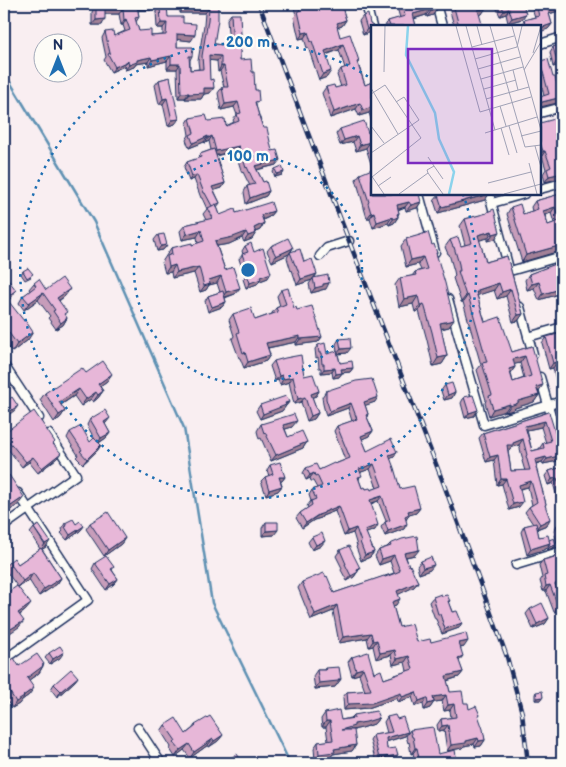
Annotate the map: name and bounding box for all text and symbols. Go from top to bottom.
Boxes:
inset map [371,25,541,195]
north arrow [32,32,82,82]
text: 200 m [226,33,270,52]
text: N [53,37,63,54]
text: 100 m [227,147,269,166]
centre of rings [239,261,257,279]

